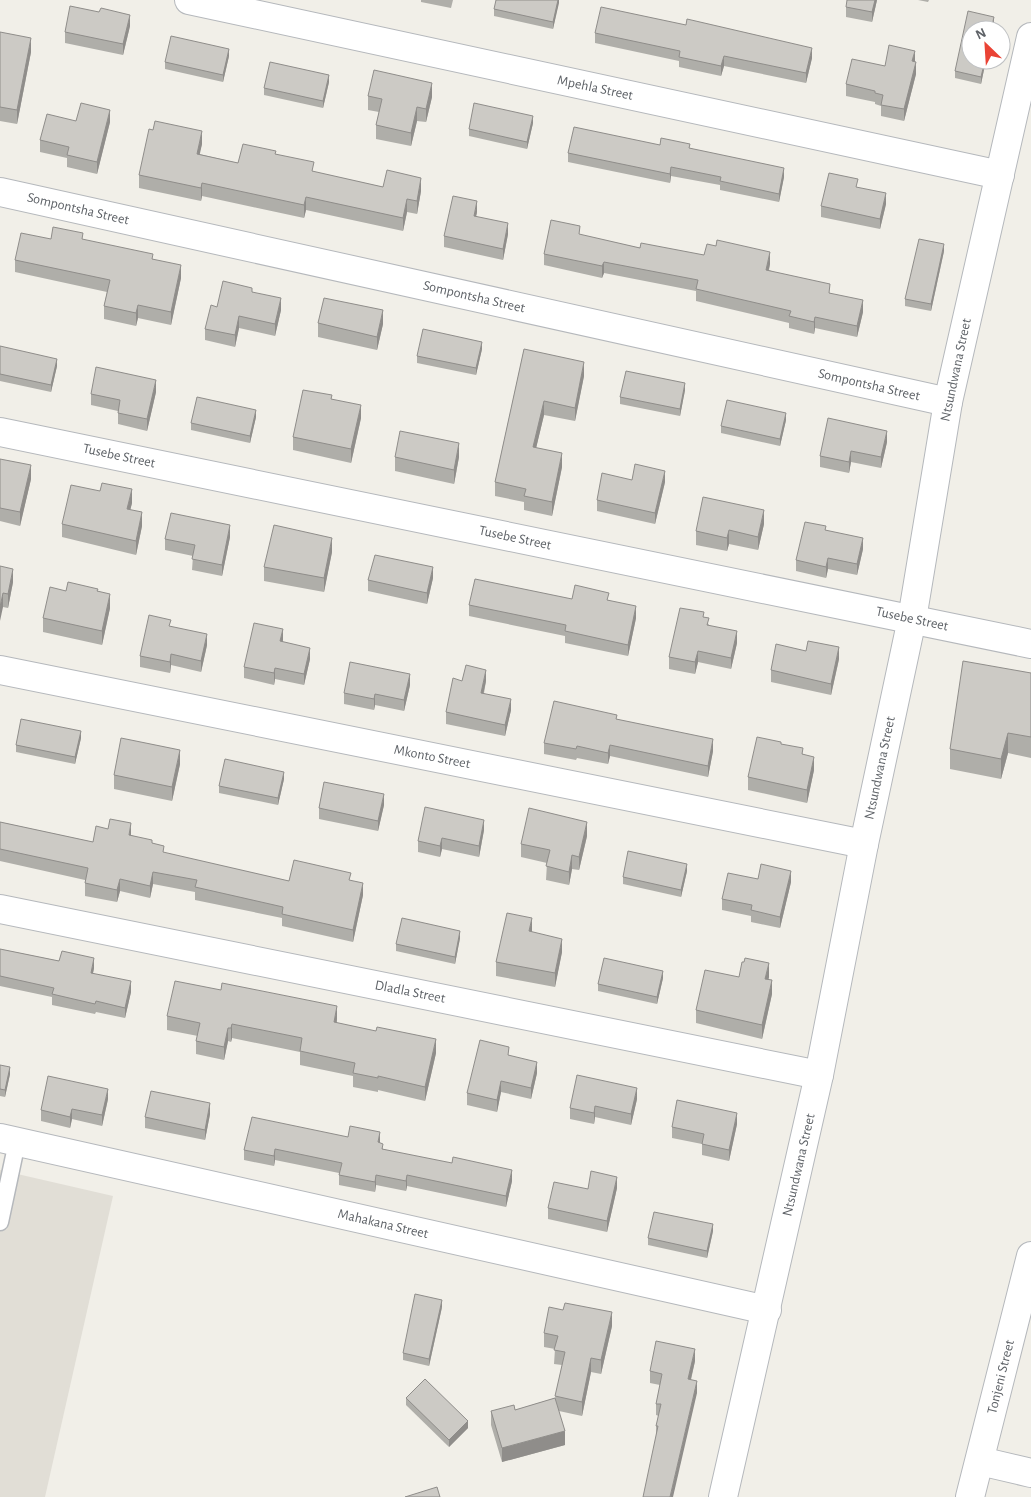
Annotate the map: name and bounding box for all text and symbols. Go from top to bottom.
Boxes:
north arrow [961,20,1011,70]
text: N [974,26,988,43]
street label: Mpehla Street [556,73,635,103]
street label: Sompontsha Street [26,190,131,228]
street label: Sompontsha Street [422,278,527,316]
street label: Ntsundwana Street [938,317,974,423]
street label: Sompontsha Street [817,366,922,404]
street label: Tusebe Street [82,442,157,471]
street label: Tusebe Street [478,524,553,553]
street label: Tusebe Street [875,605,950,634]
street label: Ntsundwana Street [862,715,898,821]
street label: Mkonto Street [393,743,472,771]
street label: Dladla Street [374,978,447,1006]
street label: Ntsundwana Street [780,1112,818,1218]
street label: Mahakana Street [336,1207,430,1241]
street label: Tonjeni Street [985,1338,1017,1416]

